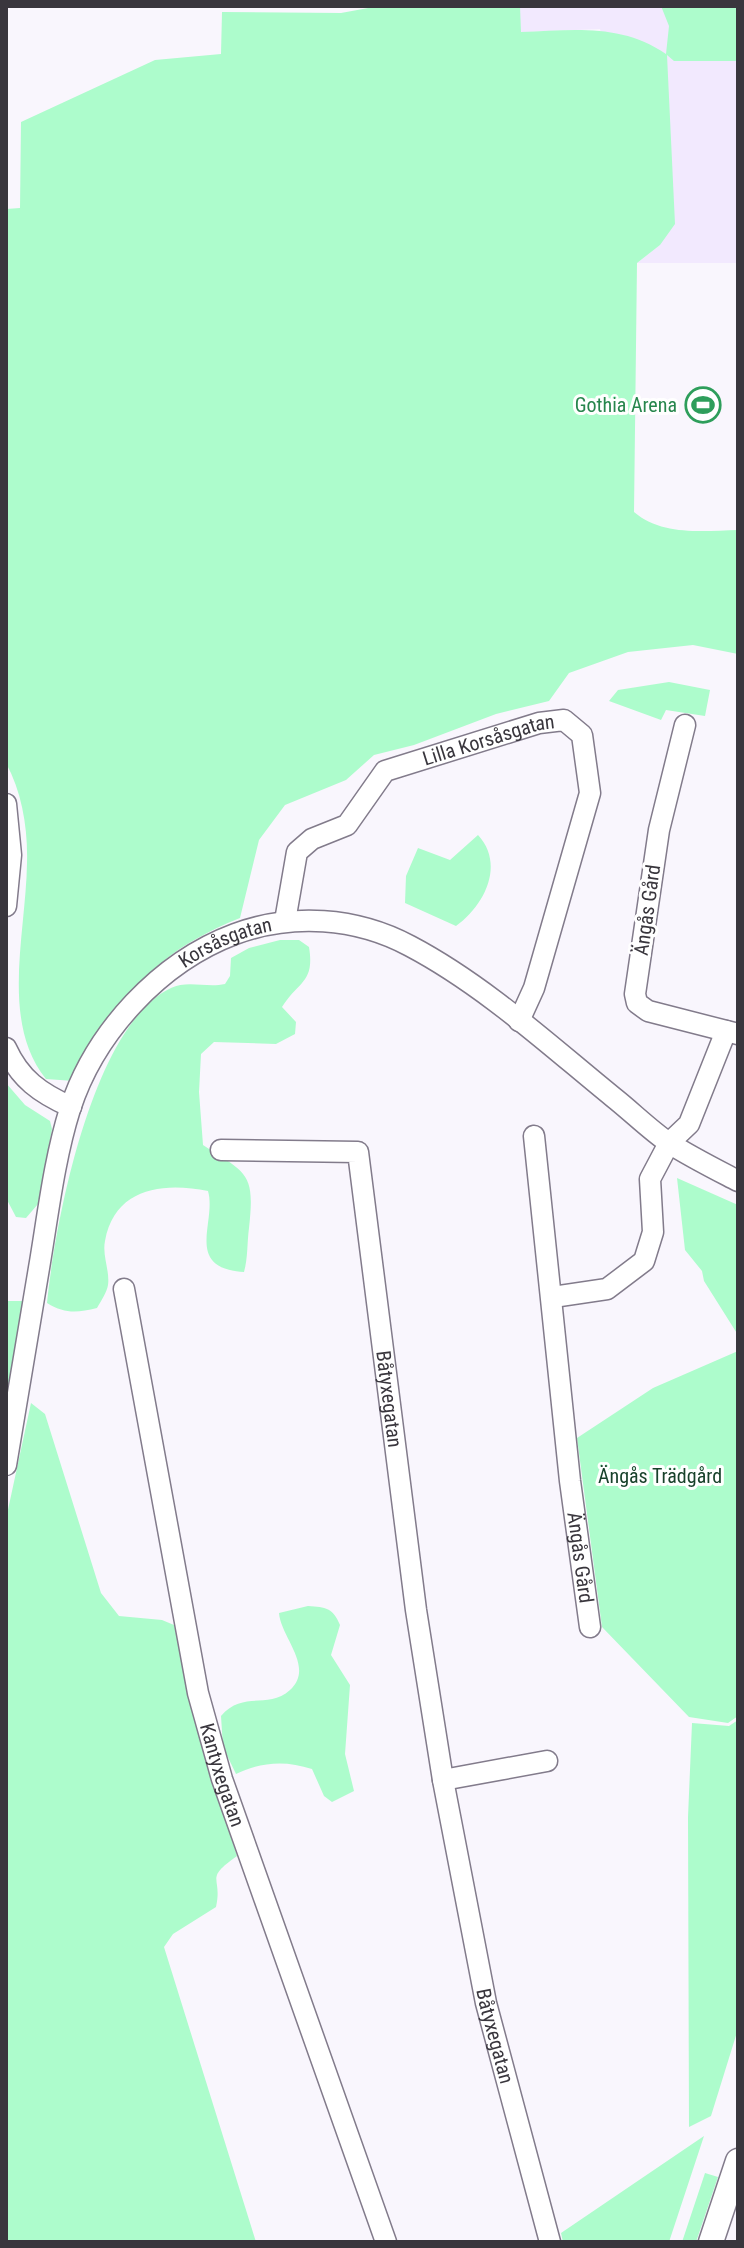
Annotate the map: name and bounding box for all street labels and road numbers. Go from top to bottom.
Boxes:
street label: Lilla Korsåsgatan [420,709,556,771]
street label: Ängås Gård [629,863,665,957]
street label: Korsåsgatan [174,912,274,973]
street label: Båtyxegatan [371,1349,407,1449]
street label: Ängås Gård [562,1510,599,1604]
street label: Kantyxegatan [195,1720,250,1830]
street label: Båtyxegatan [471,1986,519,2086]

